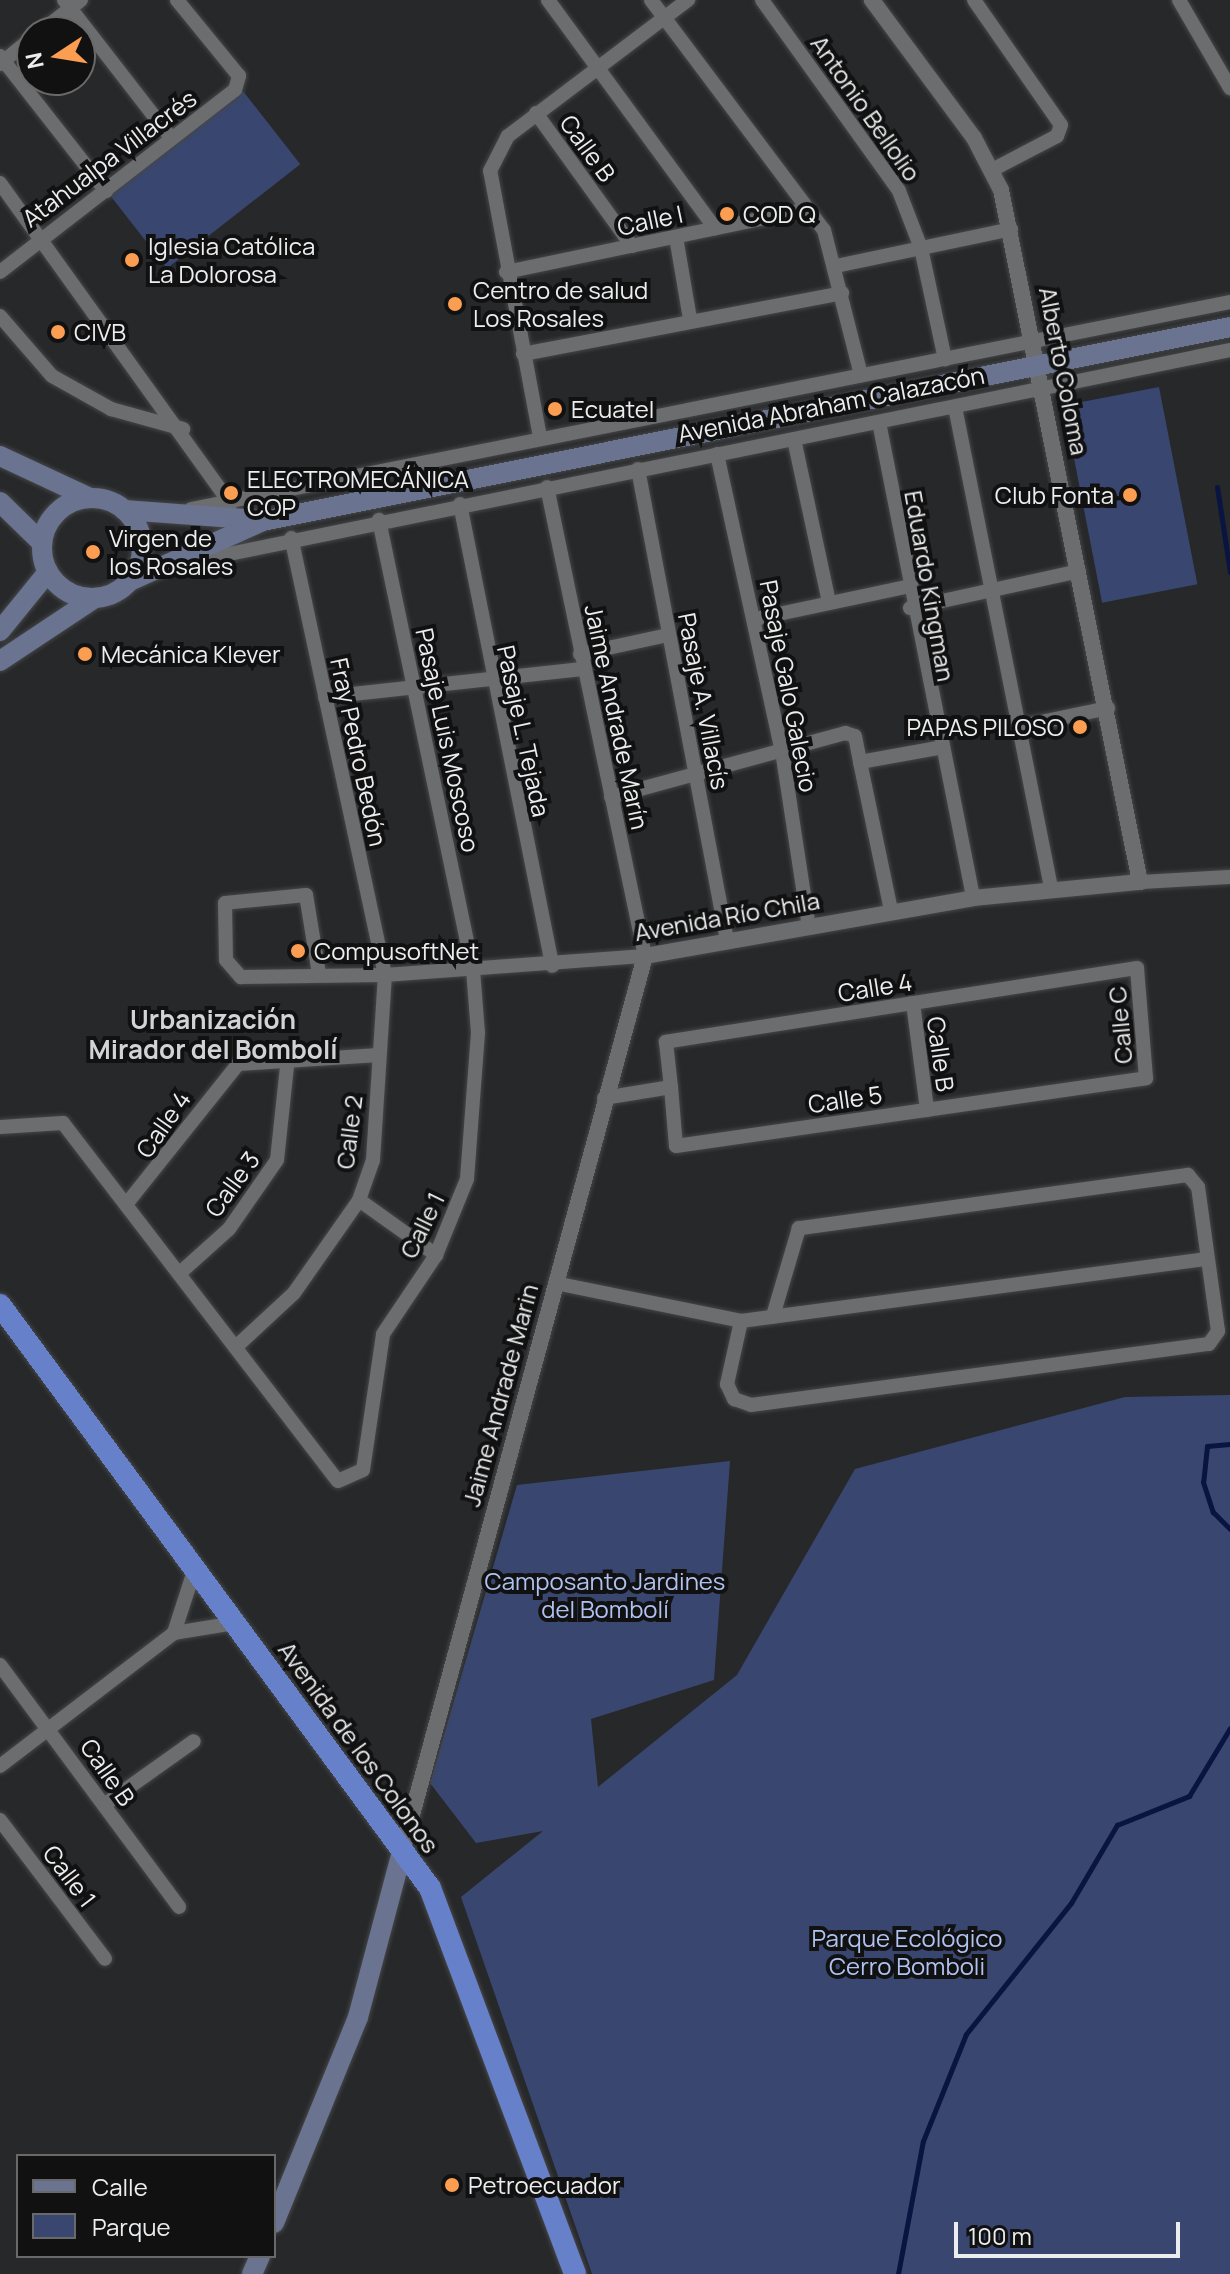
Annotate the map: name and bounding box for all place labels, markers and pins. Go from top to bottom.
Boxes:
place label: COD Q [743,200,816,228]
marker: COD Q [718,205,736,223]
place label: Iglesia Católica La Dolorosa [148,232,315,288]
marker: Iglesia Católica La Dolorosa [123,251,141,269]
place label: Centro de salud Los Rosales [473,276,648,332]
marker: Centro de salud Los Rosales [444,293,466,315]
place label: CIVB [74,318,126,346]
marker: CIVB [49,323,67,341]
place label: Ecuatel [571,395,654,423]
marker: Ecuatel [546,400,564,418]
place label: ELECTROMECÁNICA COP [247,465,469,521]
place label: Club Fonta [995,481,1114,509]
marker: ELECTROMECÁNICA COP [222,484,240,502]
marker: Club Fonta [1121,486,1139,504]
place label: Virgen de los Rosales [109,524,233,580]
marker: Virgen de los Rosales [84,543,102,561]
place label: Mecánica Klever [101,640,281,668]
marker: Mecánica Klever [76,645,94,663]
place label: PAPAS PILOSO [906,713,1064,741]
marker: PAPAS PILOSO [1071,718,1089,736]
place label: CompusoftNet [314,937,479,965]
marker: CompusoftNet [289,942,307,960]
place label: Petroecuador [468,2171,621,2199]
marker: Petroecuador [443,2176,461,2194]

